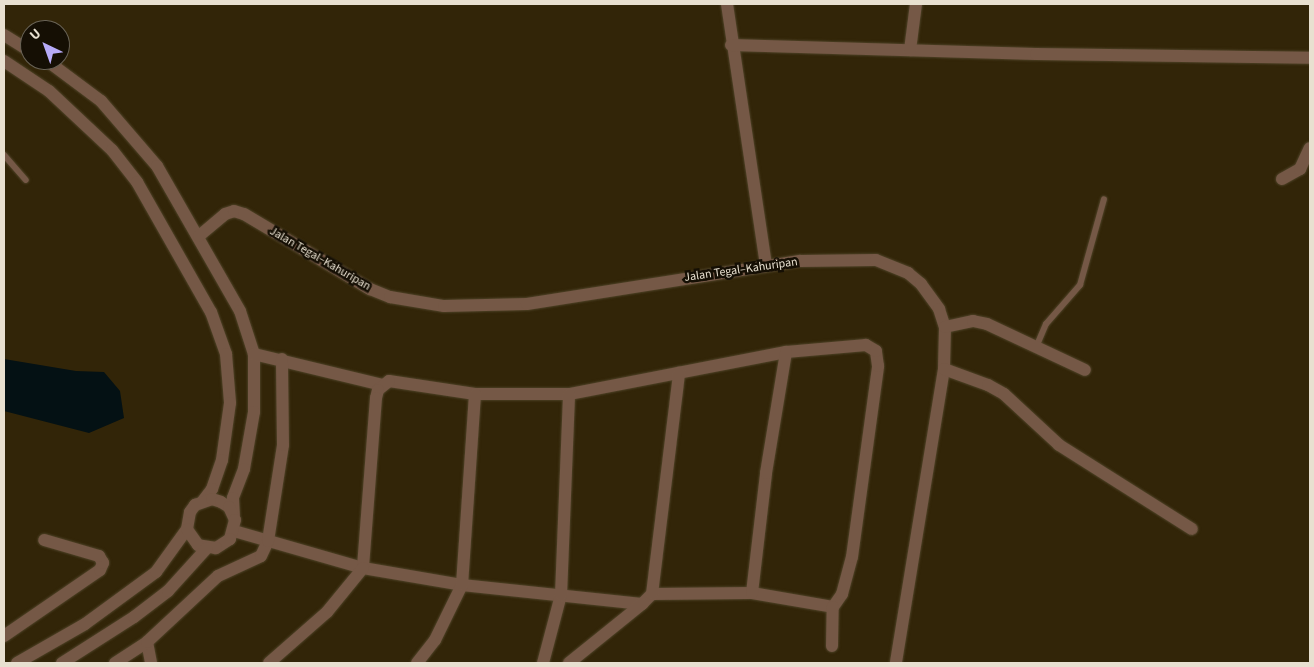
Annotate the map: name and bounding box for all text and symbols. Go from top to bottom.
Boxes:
north arrow [20,20,70,70]
text: U [25,24,46,45]
street label: Jalan Tegal–Kahuripan [267,224,373,294]
street label: Jalan Tegal–Kahuripan [683,255,799,285]

